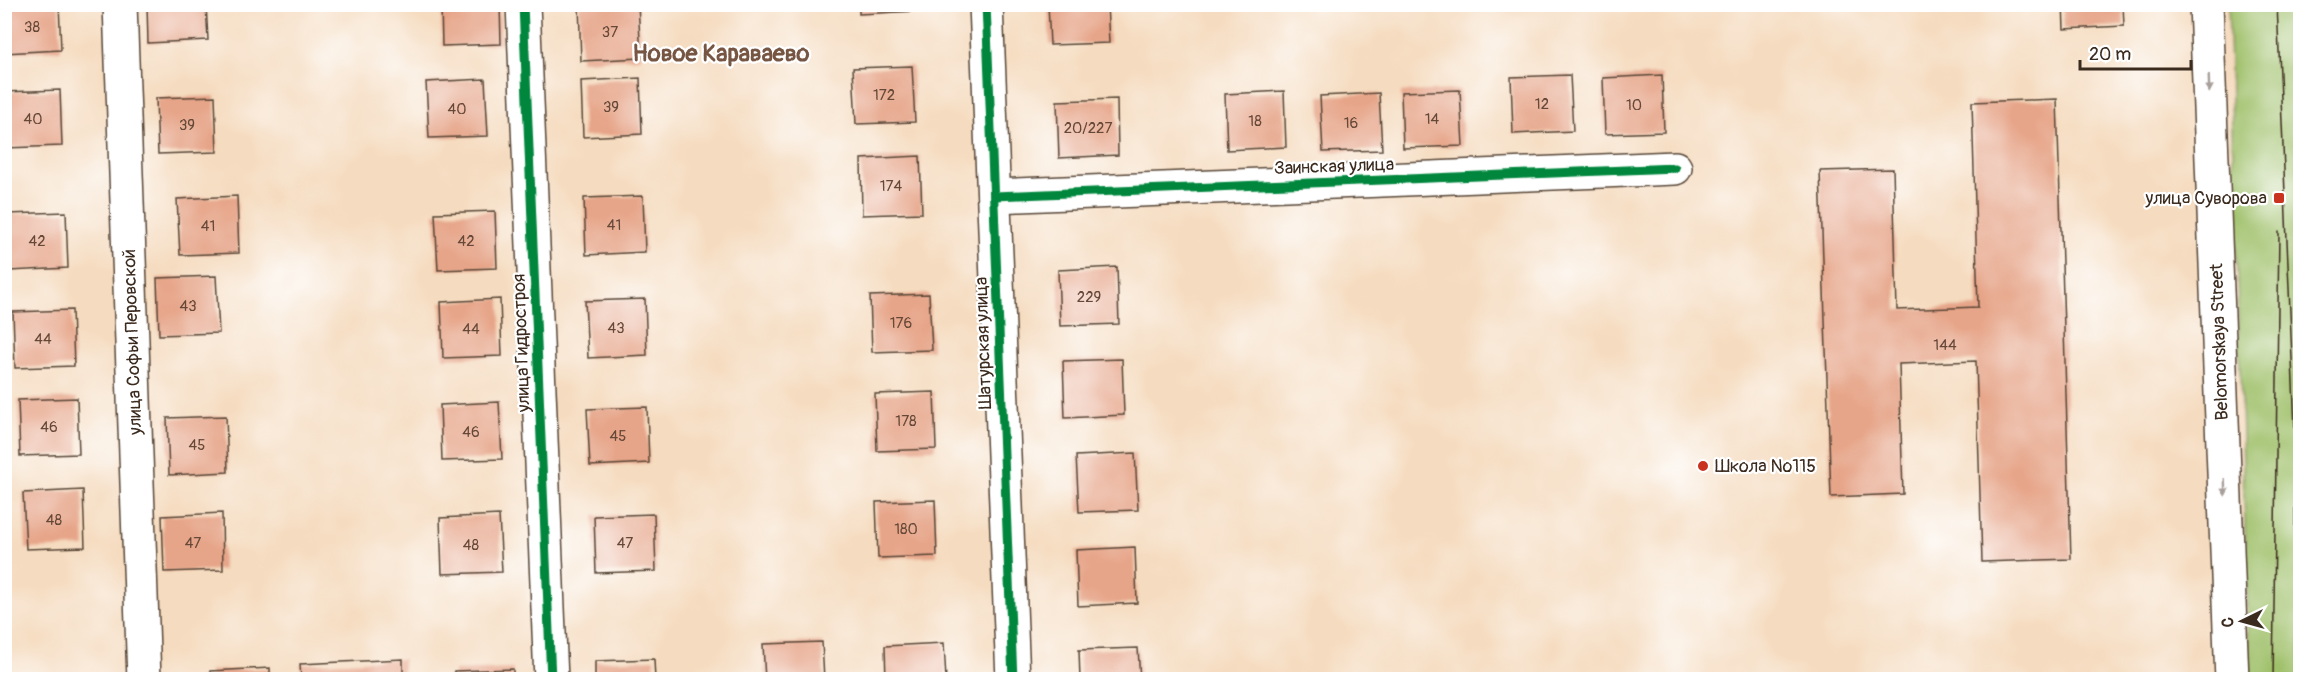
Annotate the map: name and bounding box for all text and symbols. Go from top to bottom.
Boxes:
house number: 38 [24,18,40,37]
house number: 37 [602,23,618,42]
scale bar [2080,33,2191,71]
district label: Новое Караваево [633,39,809,68]
text: 20 m [2089,43,2131,66]
one-way arrow [2205,74,2214,93]
house number: 172 [873,86,895,105]
house number: 12 [1535,95,1549,114]
house number: 10 [1626,96,1642,115]
house number: 39 [603,98,619,117]
house number: 40 [448,100,466,119]
house number: 40 [24,110,42,129]
house number: 14 [1425,110,1440,129]
house number: 18 [1248,112,1262,131]
house number: 16 [1344,114,1358,133]
house number: 39 [179,116,195,135]
house number: 20/227 [1064,119,1112,138]
street label: Заинская улица [1274,153,1394,180]
house number: 174 [880,177,903,196]
place label: улица Суворова [2145,187,2267,210]
marker: улица Суворова [2272,191,2286,205]
house number: 41 [607,216,621,235]
house number: 41 [201,217,215,236]
house number: 42 [28,232,46,251]
house number: 42 [457,232,475,251]
street label: улица Софьи Перовской [118,249,147,436]
street label: Belomorskaya Street [2205,262,2234,421]
street label: улица Гидростроя [508,273,535,414]
street label: Шатурская улица [970,276,997,409]
house number: 229 [1077,288,1101,307]
house number: 43 [179,297,197,316]
house number: 176 [890,314,912,333]
house number: 43 [607,319,625,338]
house number: 44 [462,320,480,339]
house number: 44 [34,330,52,349]
house number: 144 [1933,336,1957,355]
house number: 178 [895,412,917,431]
house number: 46 [40,418,58,437]
house number: 46 [462,423,480,442]
house number: 45 [610,427,626,446]
house number: 45 [189,436,205,455]
place label: Школа №115 [1715,455,1816,478]
marker: Школа №115 [1696,459,1710,473]
one-way arrow [2220,477,2229,496]
house number: 48 [46,511,63,530]
house number: 180 [894,520,918,539]
house number: 47 [185,534,201,553]
house number: 47 [617,534,633,553]
house number: 48 [463,536,480,555]
north arrow [2212,591,2272,651]
text: С [2218,616,2238,628]

